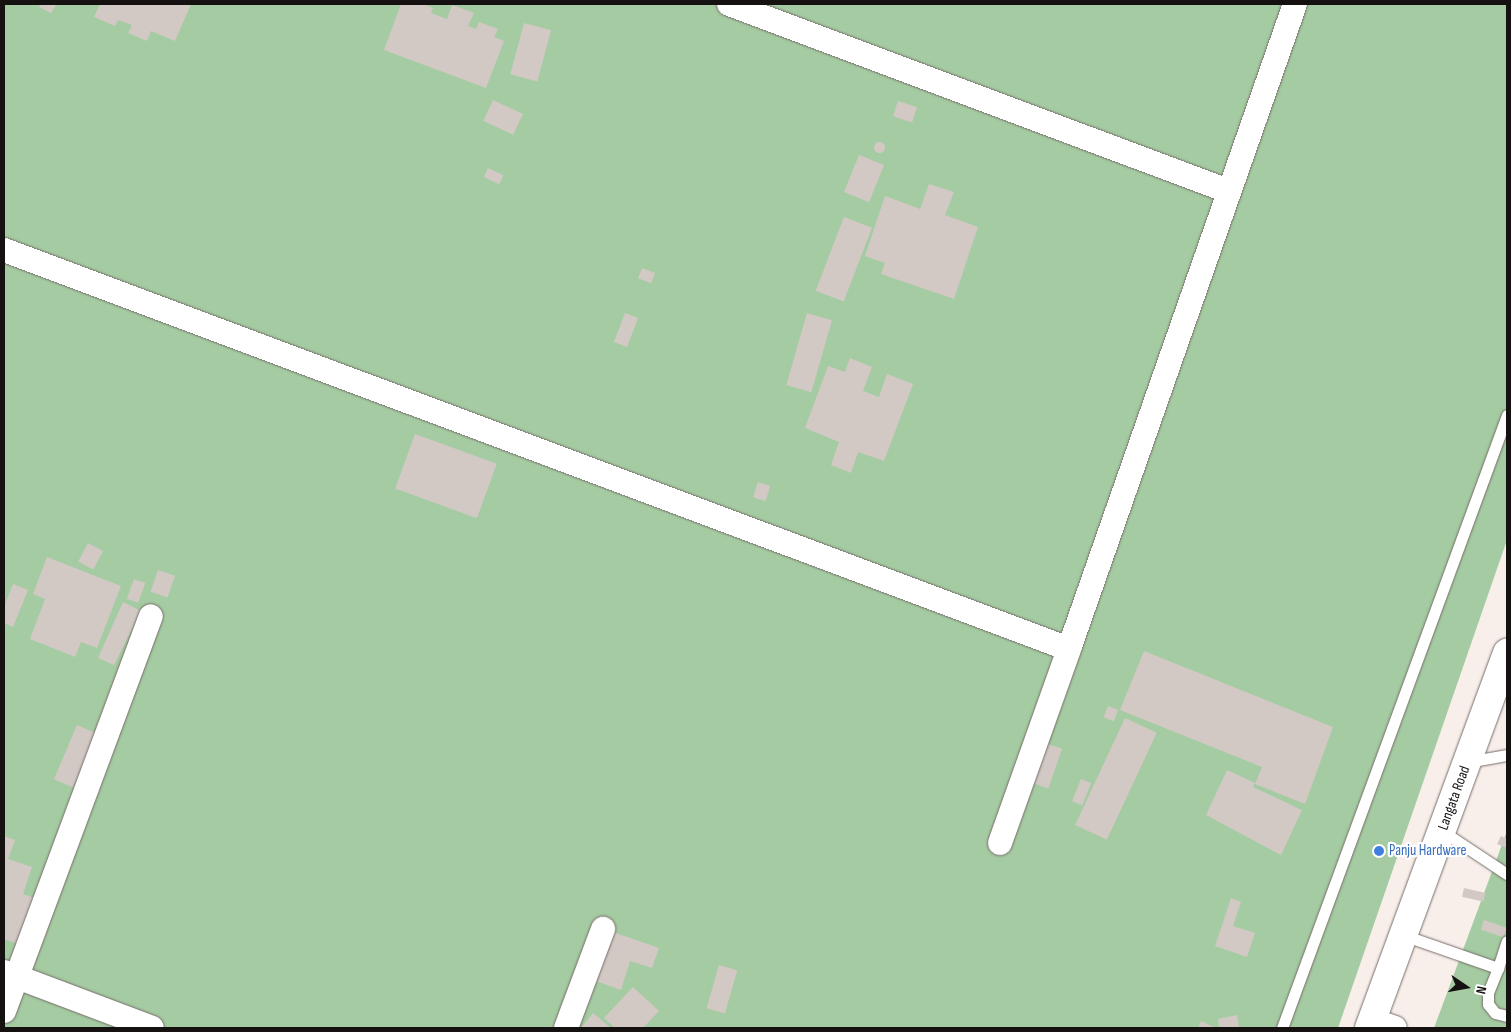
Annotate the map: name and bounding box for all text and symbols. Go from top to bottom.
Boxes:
street label: Langata Road [1434,763,1474,833]
place label: Panju Hardware [1389,842,1466,860]
marker: Panju Hardware [1373,845,1385,857]
north arrow [1441,962,1491,1012]
text: N [1472,985,1490,996]

